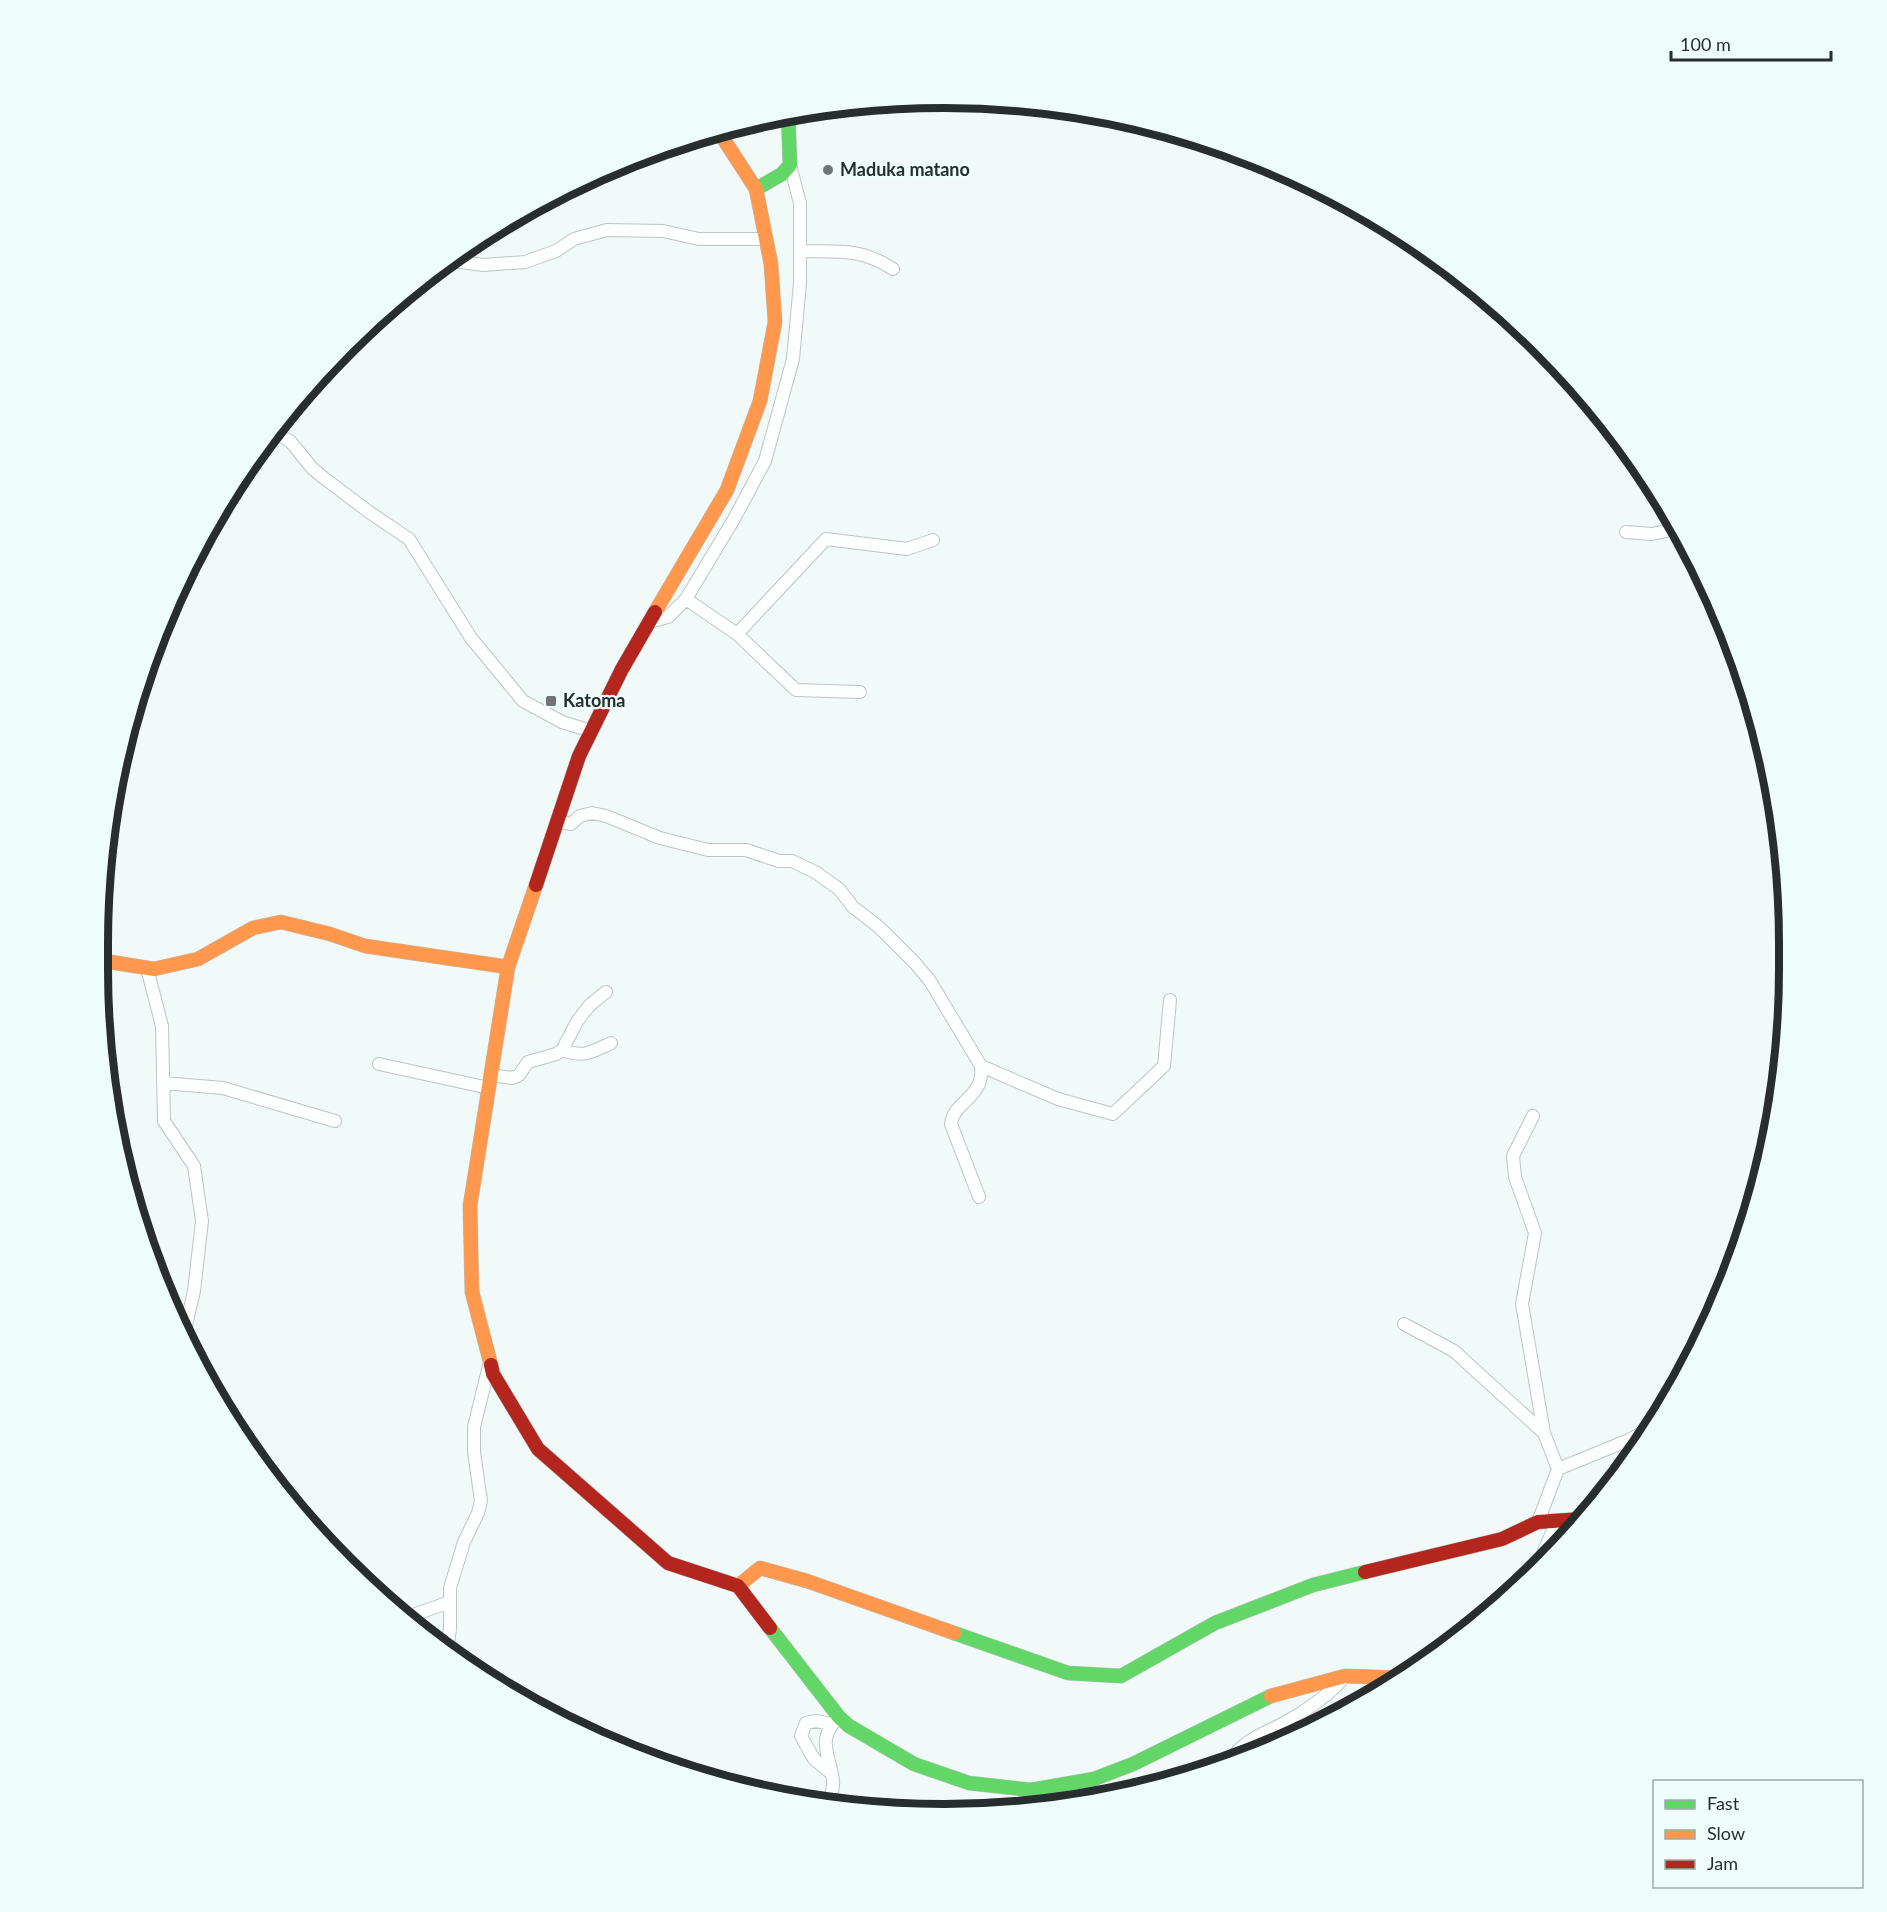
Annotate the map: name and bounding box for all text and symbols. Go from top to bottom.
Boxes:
scale bar [1671,24,1832,62]
text: 100 m [1680,33,1731,55]
place label: Maduka matano [840,158,970,180]
marker: Maduka matano [821,163,835,177]
place label: Katoma [563,689,626,711]
marker: Katoma [544,694,558,708]
legend [1653,1780,1863,1888]
text: Fast [1707,1792,1740,1814]
text: Slow [1707,1822,1745,1844]
text: Jam [1707,1852,1738,1874]

